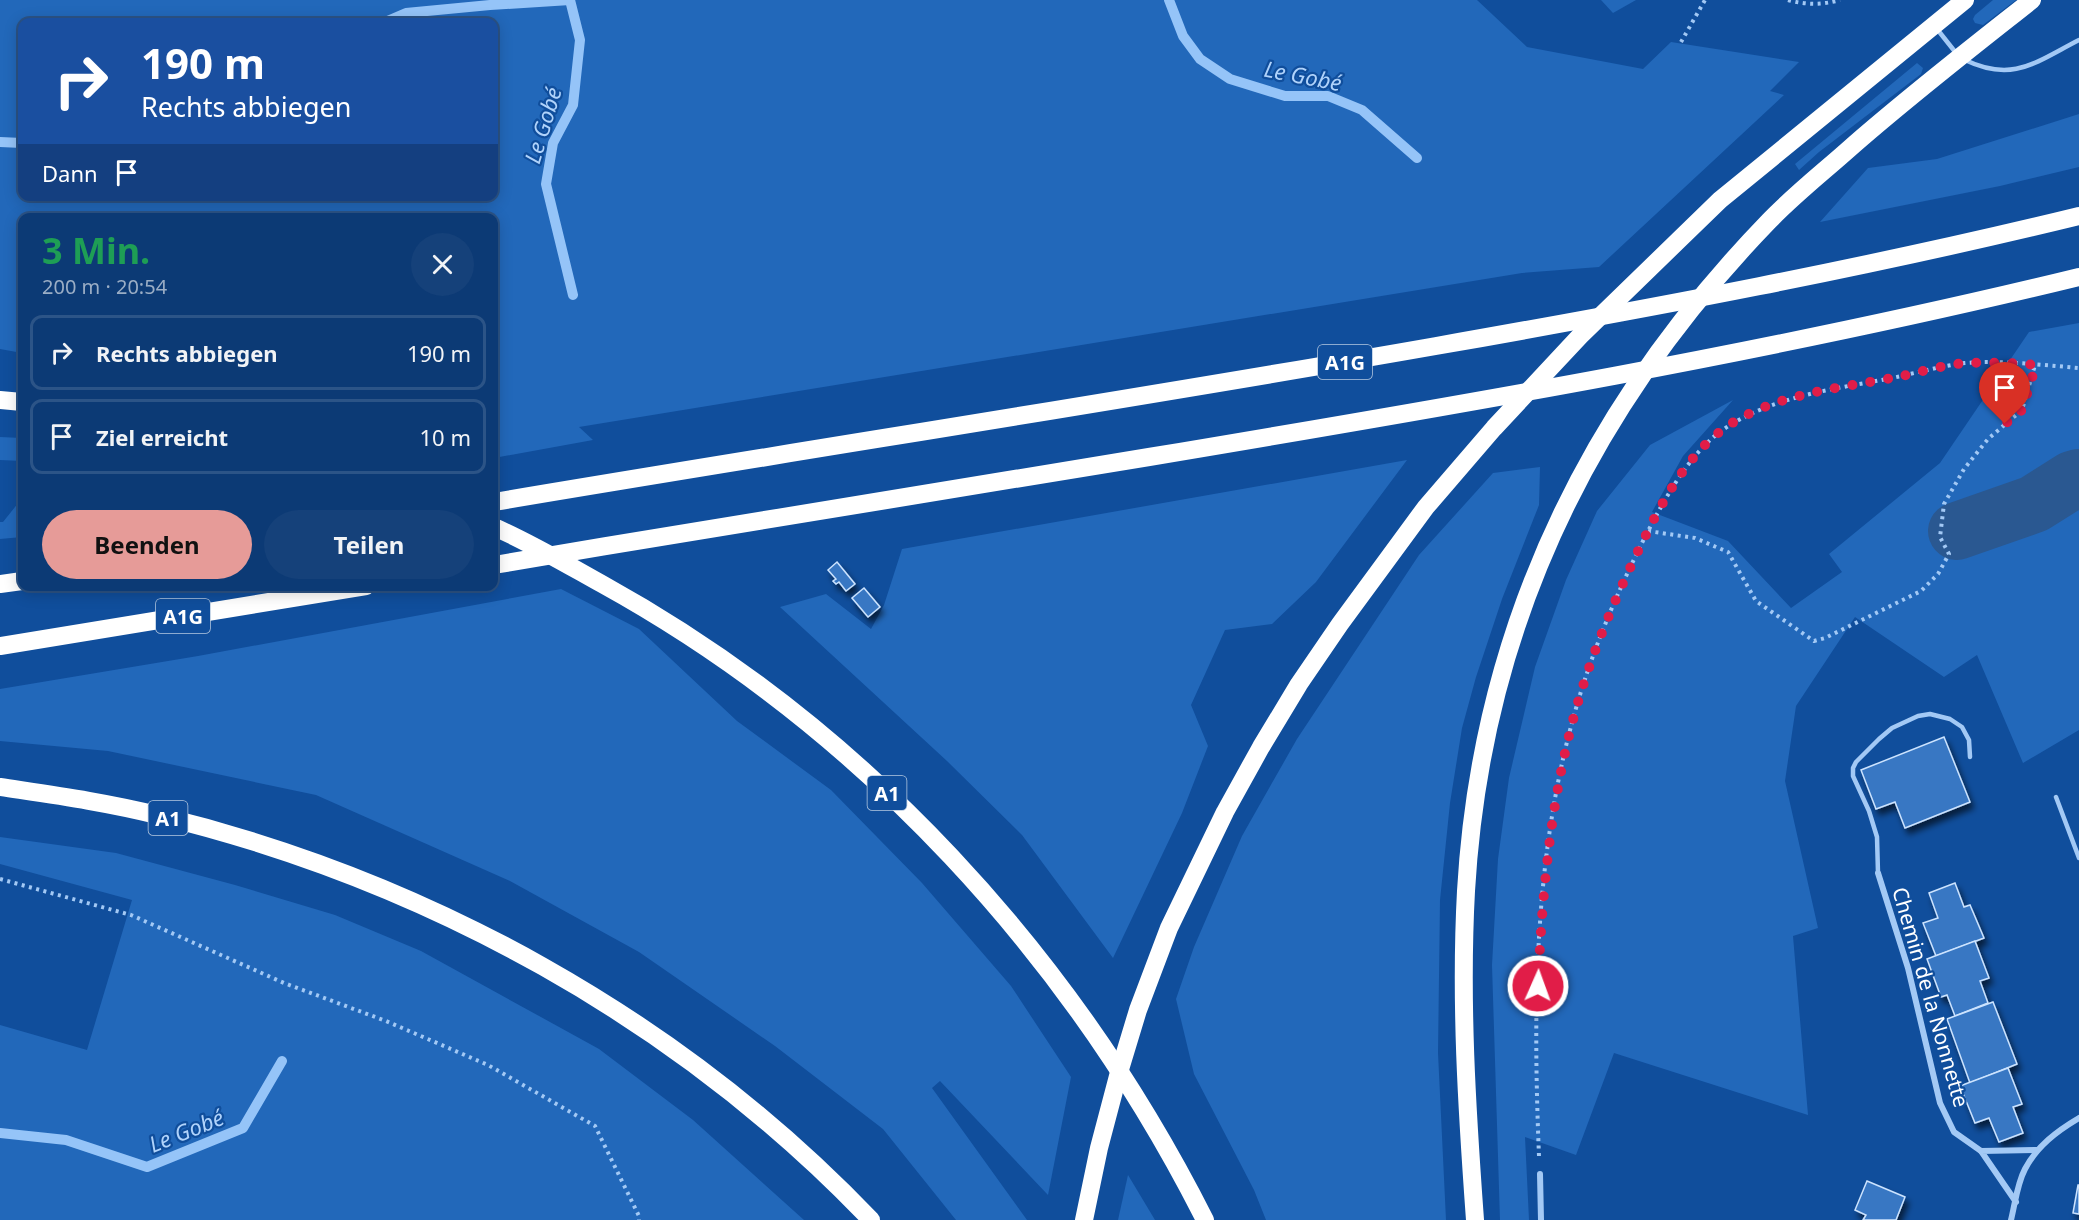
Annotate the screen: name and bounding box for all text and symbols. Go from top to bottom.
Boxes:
text: 190 m [141,34,265,91]
icon: right [42,42,120,120]
water label: Le Gobé [1262,53,1344,97]
water label: Le Gobé [516,83,568,167]
text: Rechts abbiegen [141,88,351,125]
icon: arrive [110,156,143,189]
text: Dann [42,158,98,188]
text: 3 Min. [42,226,150,275]
button: close [411,233,474,296]
text: 200 m · 20:54 [42,273,167,300]
icon: right [45,336,78,369]
text: Rechts abbiegen [96,338,278,368]
text: 190 m [407,338,471,368]
road number: A1G [1318,345,1372,379]
pin [1979,362,2030,424]
icon: arrive [1988,371,2021,404]
icon: arrive [45,420,78,453]
text: Ziel erreicht [96,422,228,452]
text: 10 m [420,422,471,452]
button: Beenden [42,510,252,579]
button: Teilen [264,510,474,579]
road number: A1G [156,599,210,633]
road number: A1 [868,776,906,810]
road number: A1 [148,801,188,835]
street label: Chemin de la Nonnette [1886,884,1976,1110]
position arrow [1506,954,1570,1018]
water label: Le Gobé [144,1101,228,1159]

